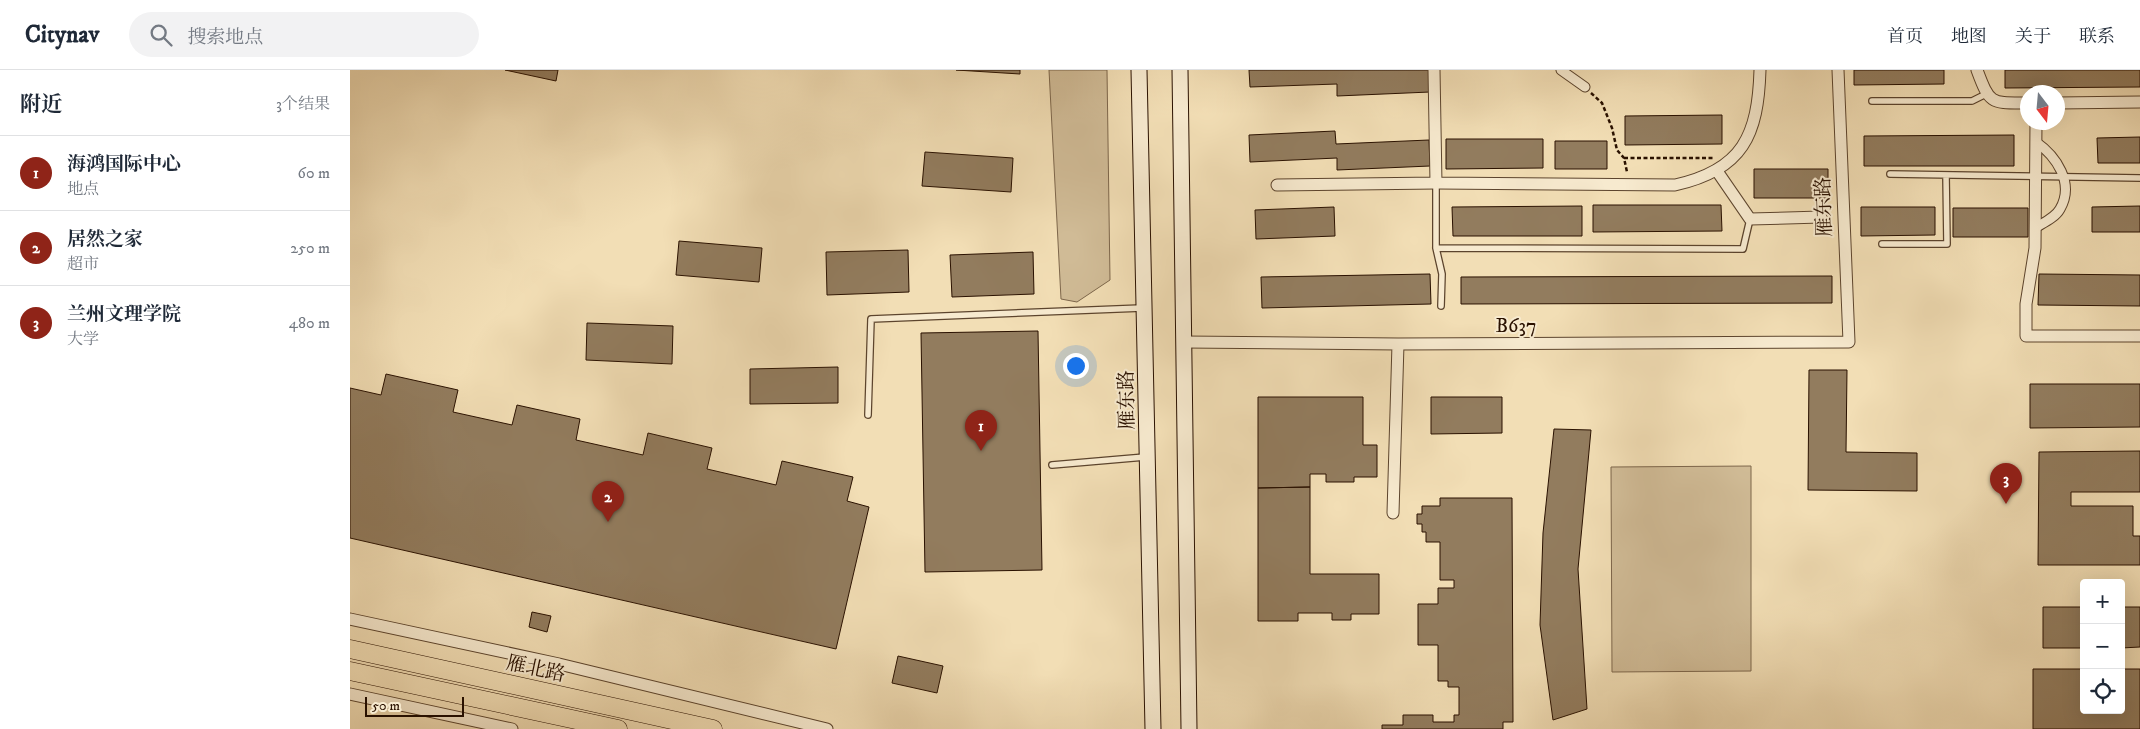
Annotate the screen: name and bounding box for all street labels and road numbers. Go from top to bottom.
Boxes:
street label: 雁东路 [1811,177,1838,237]
street label: B637 [1495,314,1537,339]
street label: 雁东路 [1114,370,1141,430]
street label: 雁北路 [504,651,568,688]

